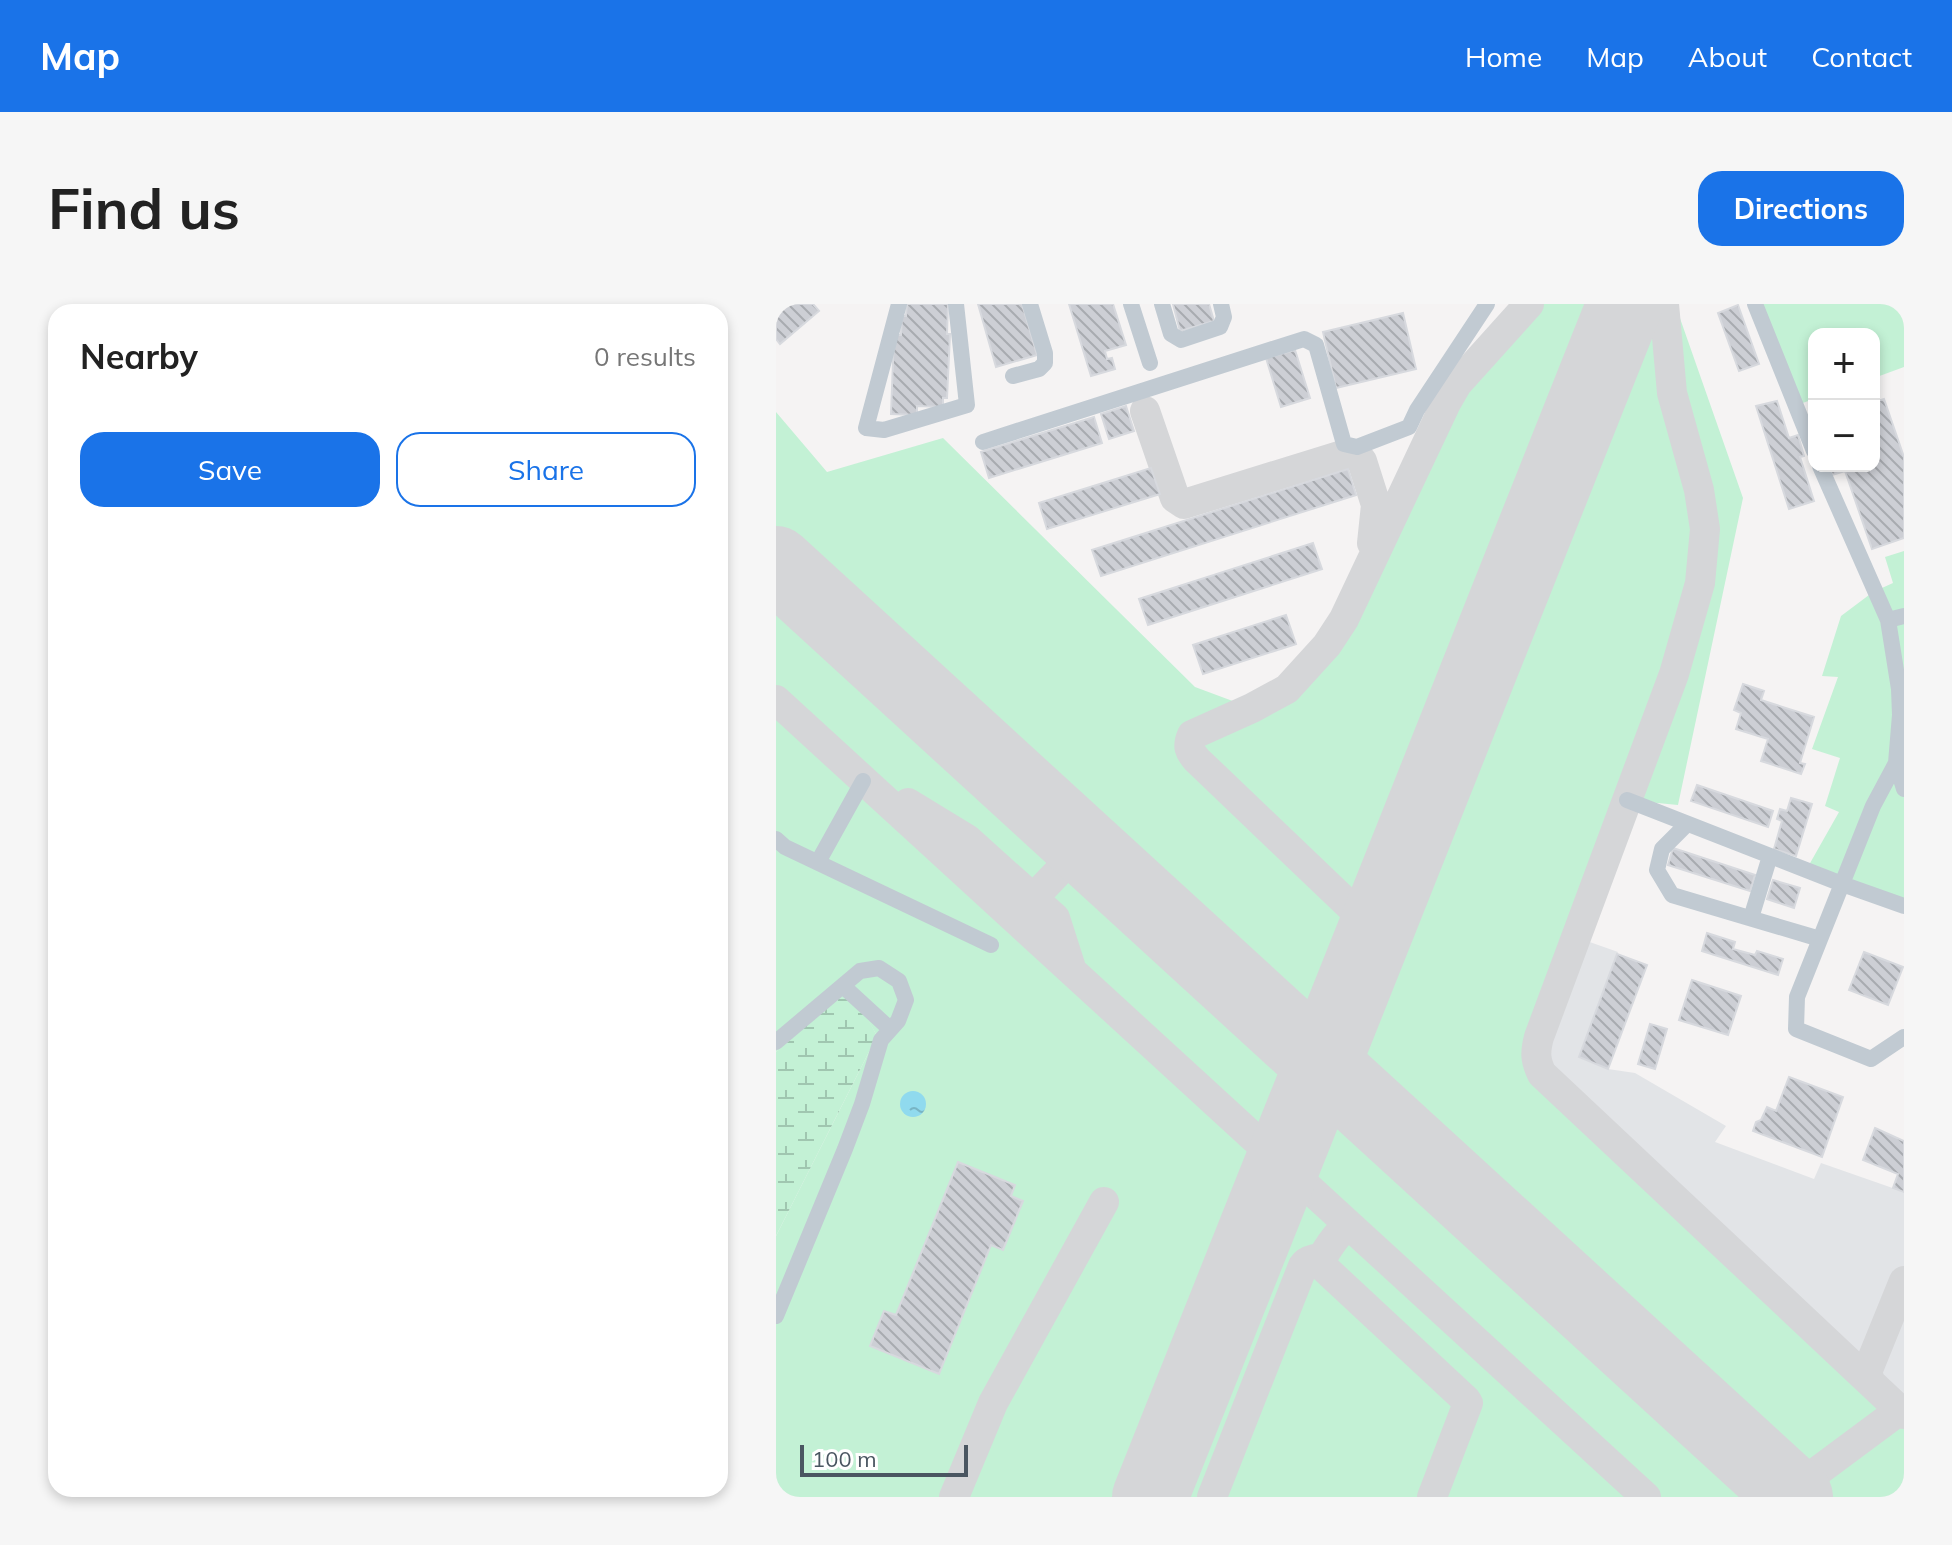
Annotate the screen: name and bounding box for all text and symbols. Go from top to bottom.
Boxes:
text: Map [40,32,120,80]
text: Home [1465,39,1542,74]
text: Map [1586,39,1644,74]
text: About [1688,39,1767,74]
text: Contact [1811,39,1912,74]
button: Directions [1698,171,1904,246]
text: Find us [48,173,240,243]
map controls [1808,328,1880,472]
button: + [1808,328,1880,400]
text: Nearby [80,335,198,378]
text: 0 results [594,340,696,373]
button: − [1808,400,1880,472]
button: Save [80,432,380,507]
button: Share [396,432,696,507]
scale bar [800,1441,968,1477]
text: 100 m [812,1445,877,1473]

